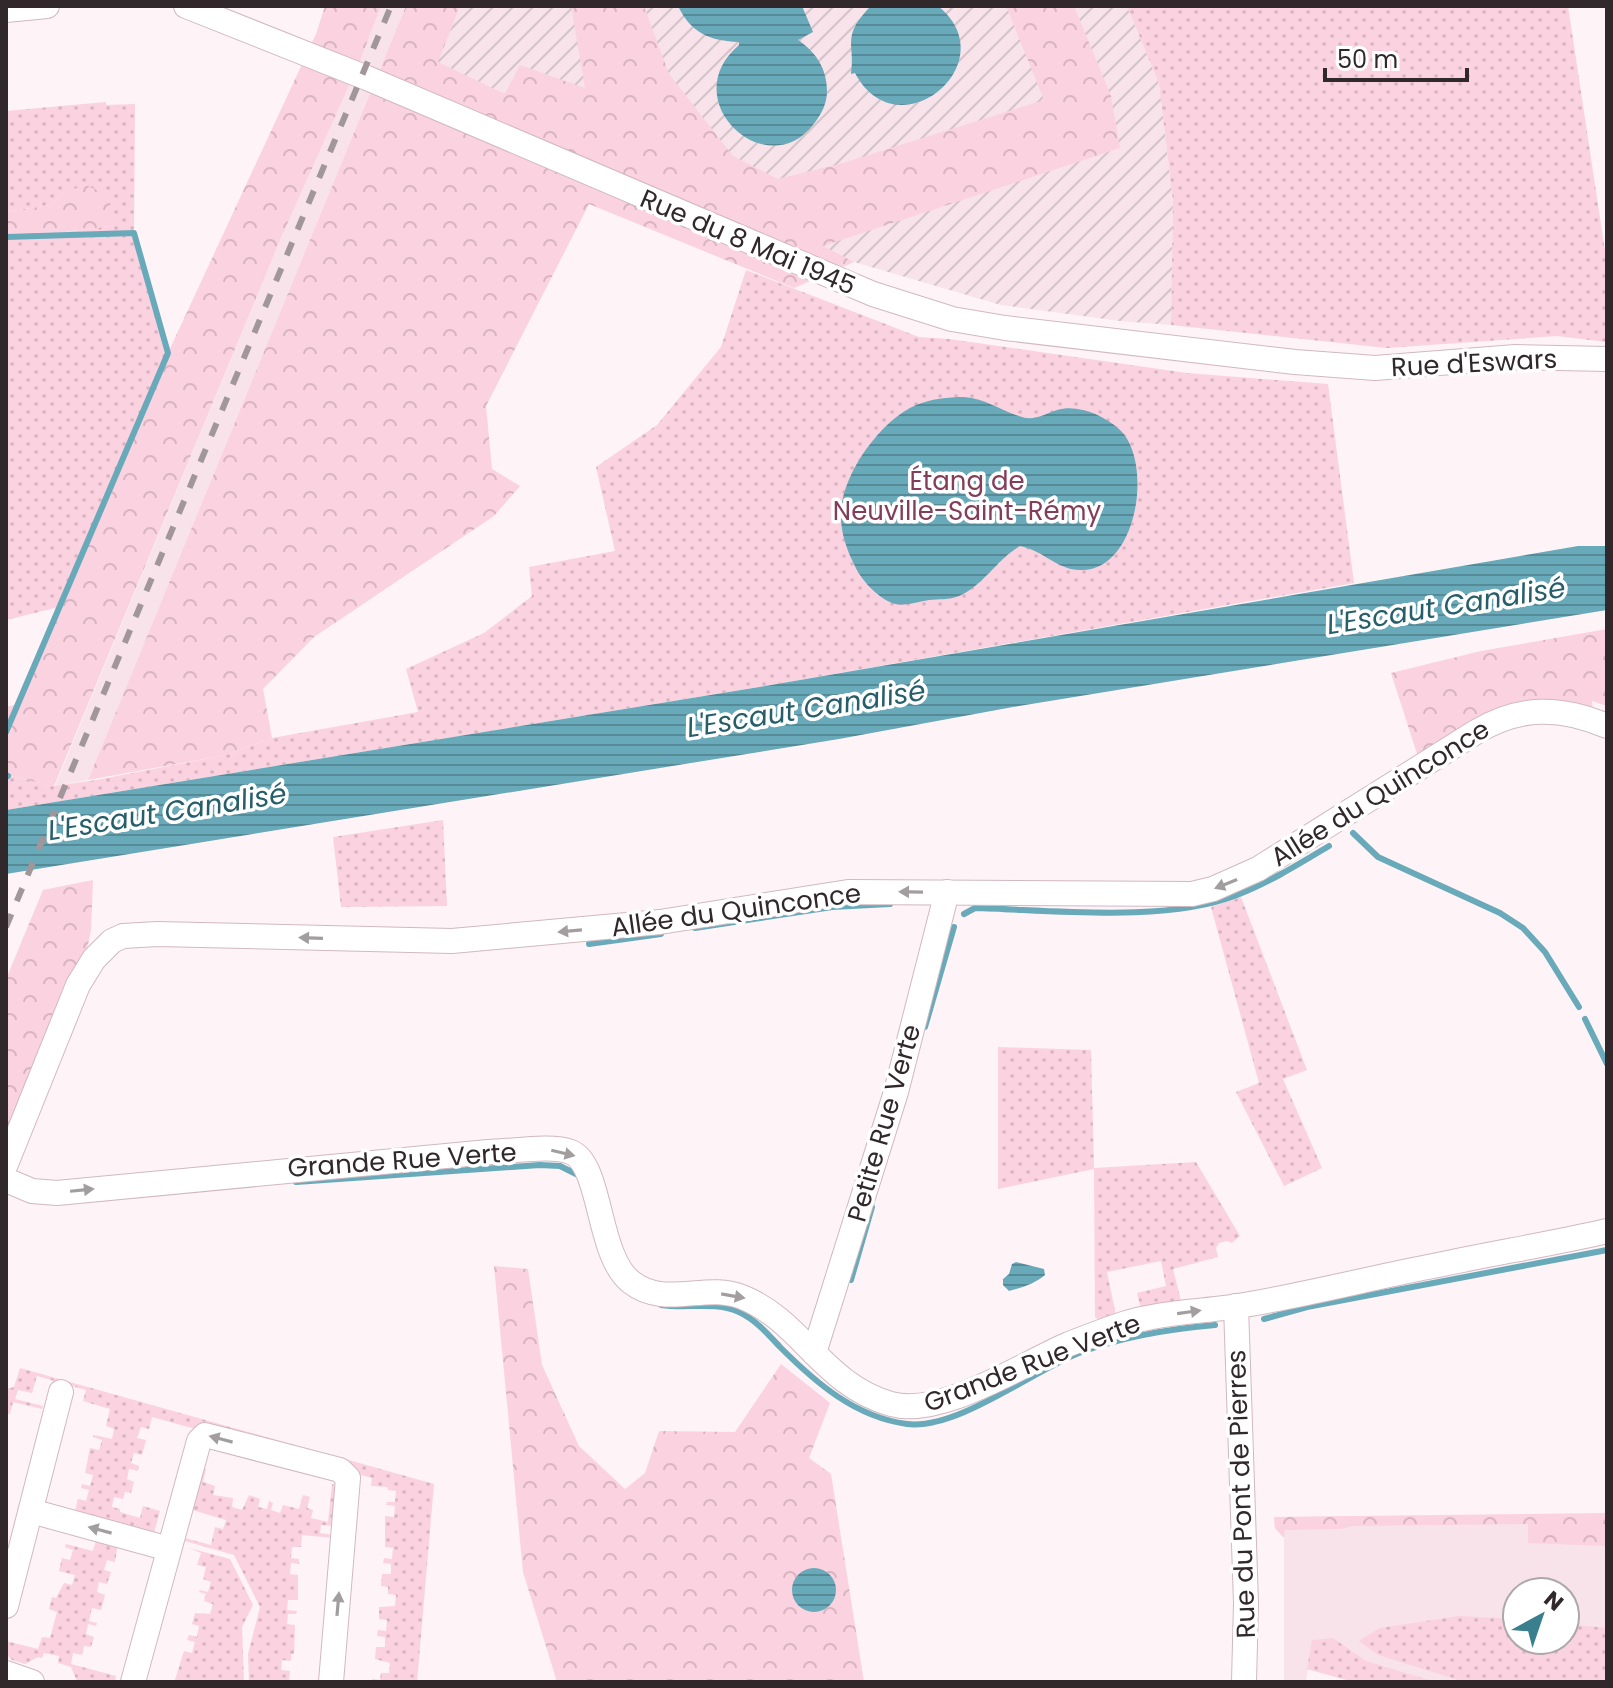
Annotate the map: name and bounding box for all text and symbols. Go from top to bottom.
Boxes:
scale bar [1325,32,1467,82]
text: 50 m [1337,43,1398,76]
street label: Rue du 8 Mai 1945 [635,180,861,304]
street label: Rue d'Eswars [1390,341,1558,385]
park label: Étang de Neuville-Saint-Rémy [833,463,1101,529]
water label: L'Escaut Canalisé [1324,568,1568,644]
water label: L'Escaut Canalisé [684,671,928,747]
street label: Allée du Quinconce [1264,711,1496,875]
water label: L'Escaut Canalisé [45,774,289,850]
street label: Allée du Quinconce [609,875,863,945]
one-way arrow [1214,878,1238,891]
one-way arrow [898,885,923,898]
one-way arrow [557,925,582,938]
one-way arrow [298,931,323,944]
street label: Petite Rue Verte [839,1020,929,1226]
street label: Grande Rue Verte [286,1134,518,1186]
one-way arrow [551,1147,576,1160]
one-way arrow [70,1183,95,1196]
one-way arrow [720,1290,745,1302]
street label: Grande Rue Verte [919,1305,1145,1421]
one-way arrow [1177,1305,1202,1318]
street label: Rue du Pont de Pierres [1218,1349,1264,1639]
one-way arrow [209,1433,234,1445]
one-way arrow [87,1523,111,1536]
north arrow [1501,1576,1581,1656]
text: N [1537,1584,1570,1618]
one-way arrow [332,1591,345,1616]

